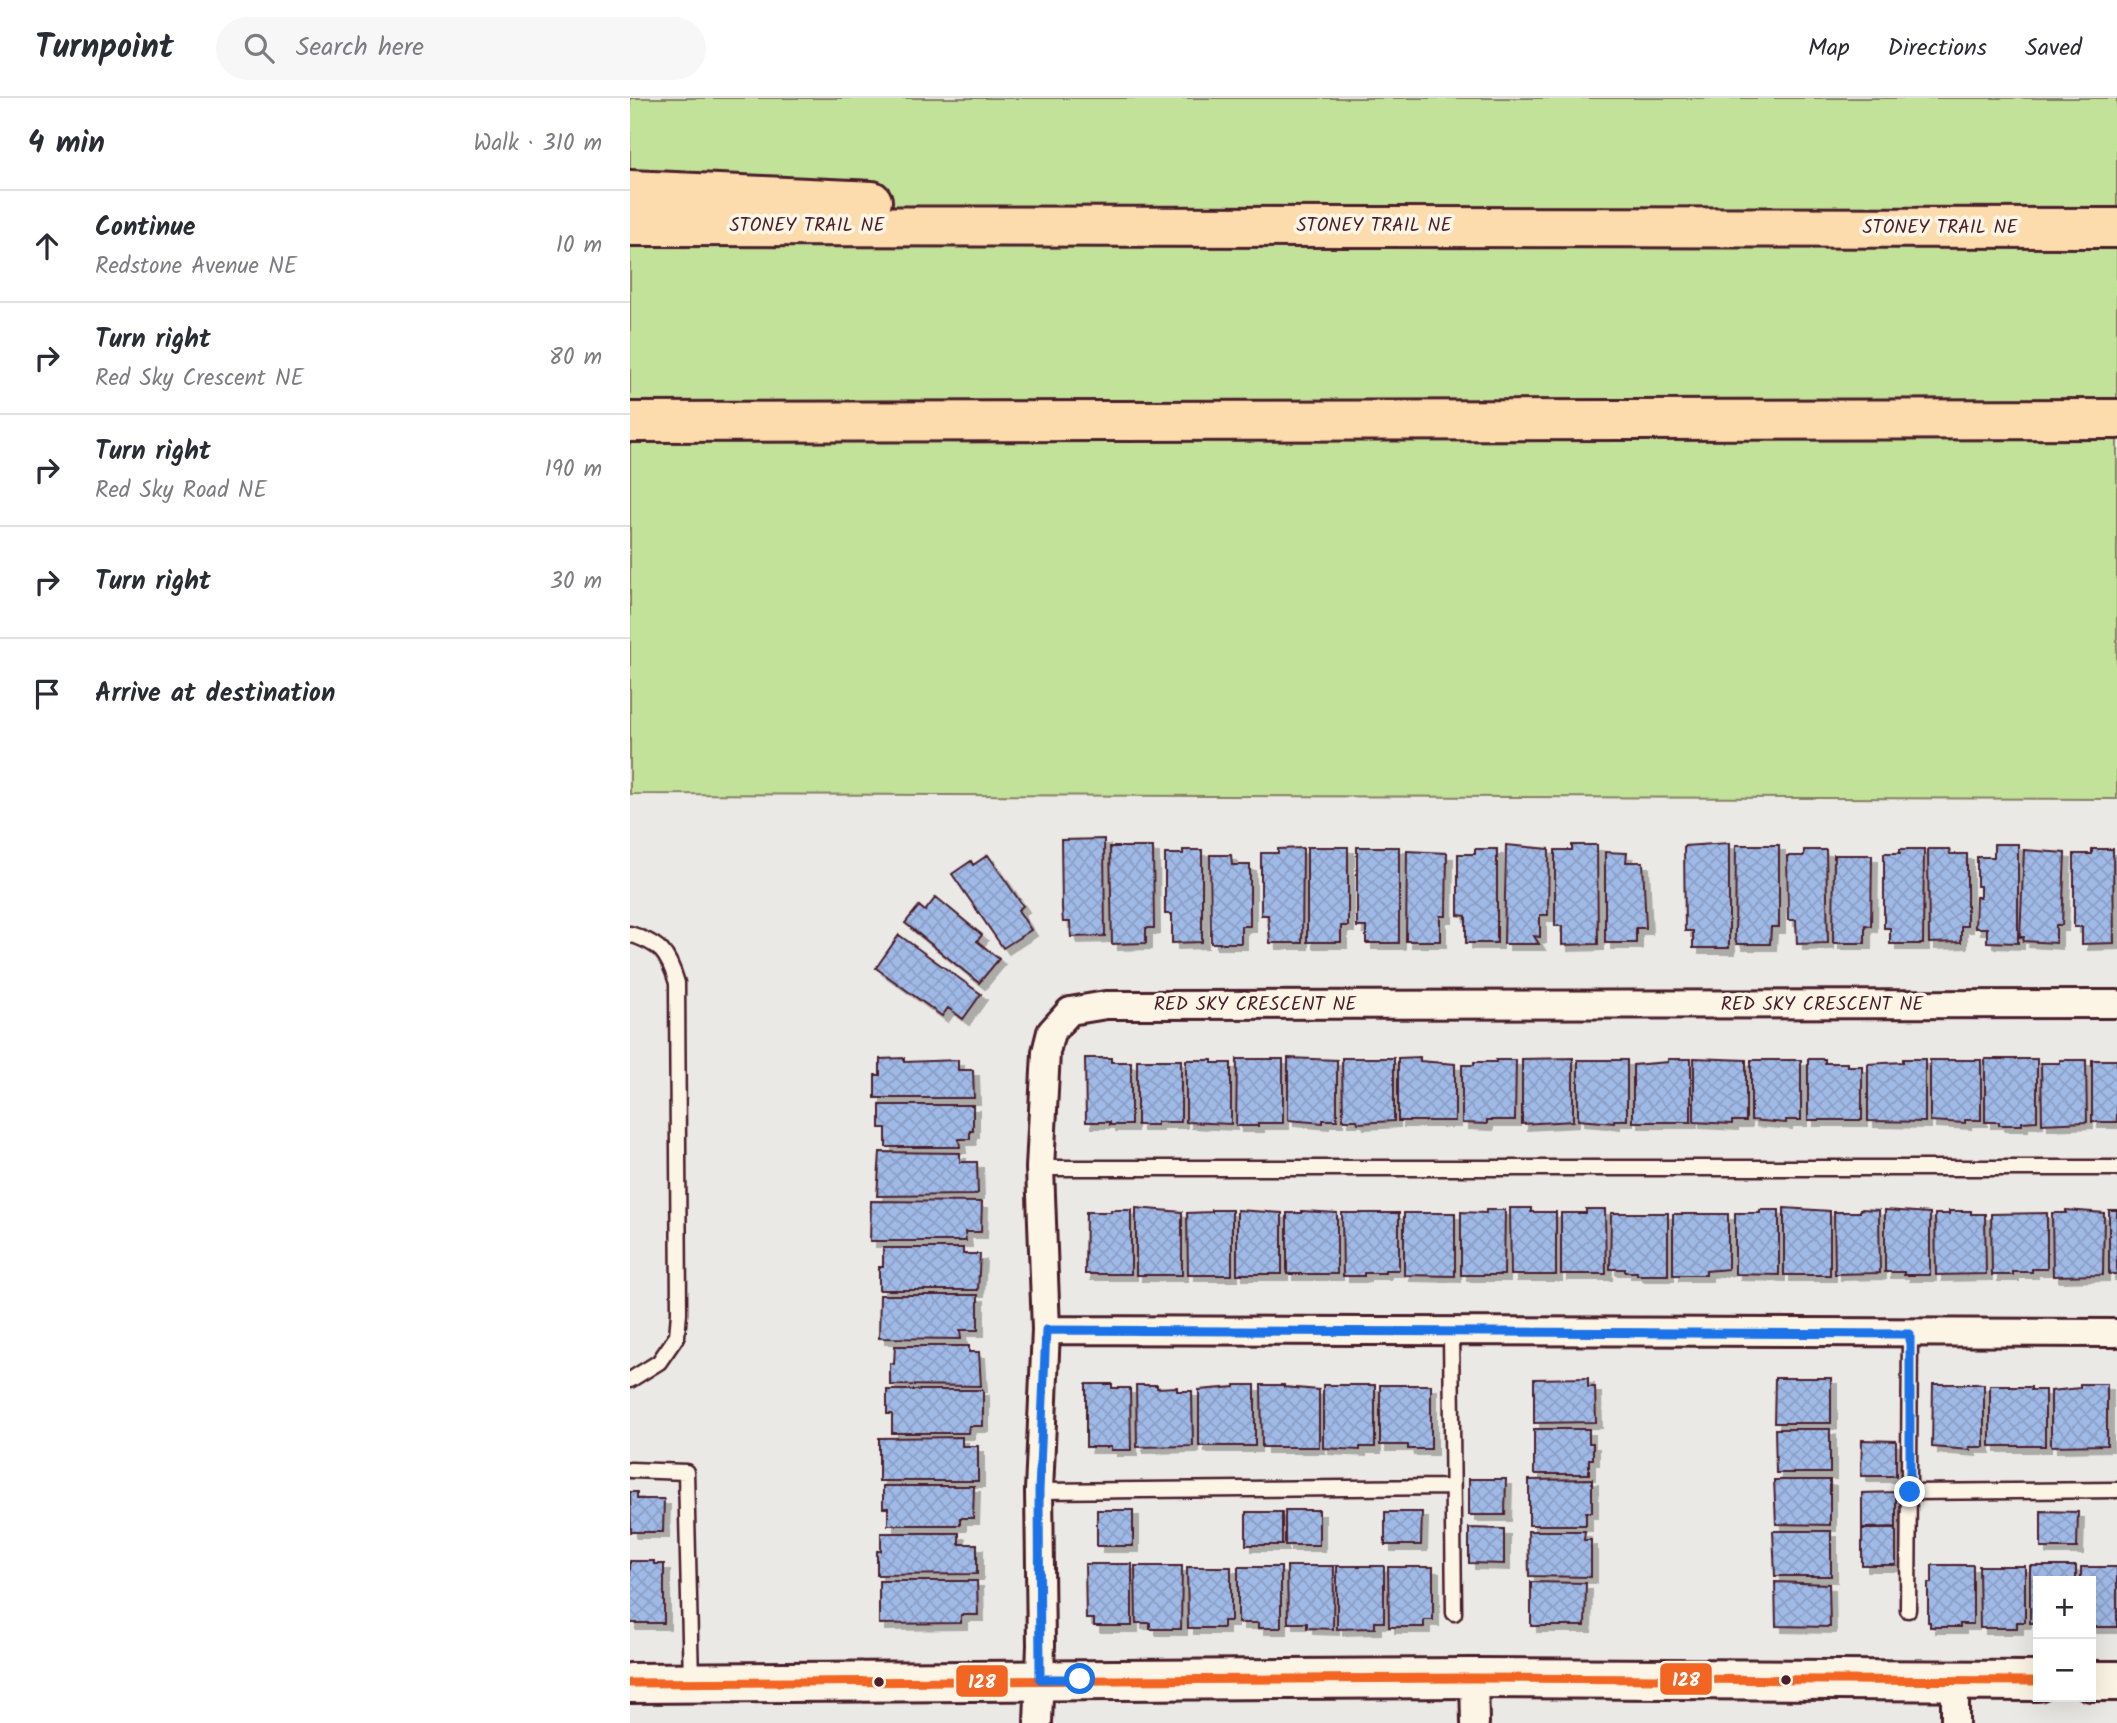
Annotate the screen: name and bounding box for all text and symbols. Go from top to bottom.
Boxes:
search box [216,17,706,80]
text: Turnpoint [35,22,174,75]
text: Search here [296,27,424,69]
icon: search [240,29,278,67]
text: Map [1808,29,1850,68]
text: Directions [1888,29,1987,68]
text: Saved [2025,29,2082,68]
text: 4 min [28,120,105,168]
text: Walk · 310 m [474,126,602,162]
text: Continue [95,207,196,249]
street label: STONEY TRAIL NE [729,211,885,241]
street label: STONEY TRAIL NE [1296,211,1452,241]
street label: STONEY TRAIL NE [1862,213,2018,243]
icon: ahead [28,227,66,265]
text: 10 m [556,228,602,264]
text: Redstone Avenue NE [95,249,297,285]
text: Turn right [95,319,211,361]
icon: right [28,339,66,377]
text: 80 m [549,340,602,376]
text: Red Sky Crescent NE [95,361,304,397]
text: Turn right [95,431,211,473]
icon: right [28,451,66,489]
text: 190 m [545,452,602,488]
text: Red Sky Road NE [95,473,267,509]
text: Turn right [95,561,211,603]
icon: right [28,563,66,601]
text: 30 m [550,564,602,600]
text: Arrive at destination [95,673,335,715]
icon: arrive [28,675,66,713]
street label: RED SKY CRESCENT NE [1154,990,1357,1020]
street label: RED SKY CRESCENT NE [1721,990,1924,1020]
route end [1894,1476,1925,1507]
map controls [2033,1576,2096,1702]
button: + [2033,1576,2096,1639]
button: − [2033,1639,2096,1702]
line badge: 128 [1659,1662,1713,1696]
route start [1064,1663,1095,1694]
line badge: 128 [955,1664,1009,1698]
text: 128 [1672,1666,1701,1696]
text: 128 [968,1668,997,1698]
unlabelled marker [1779,1673,1793,1687]
unlabelled marker [872,1675,886,1689]

